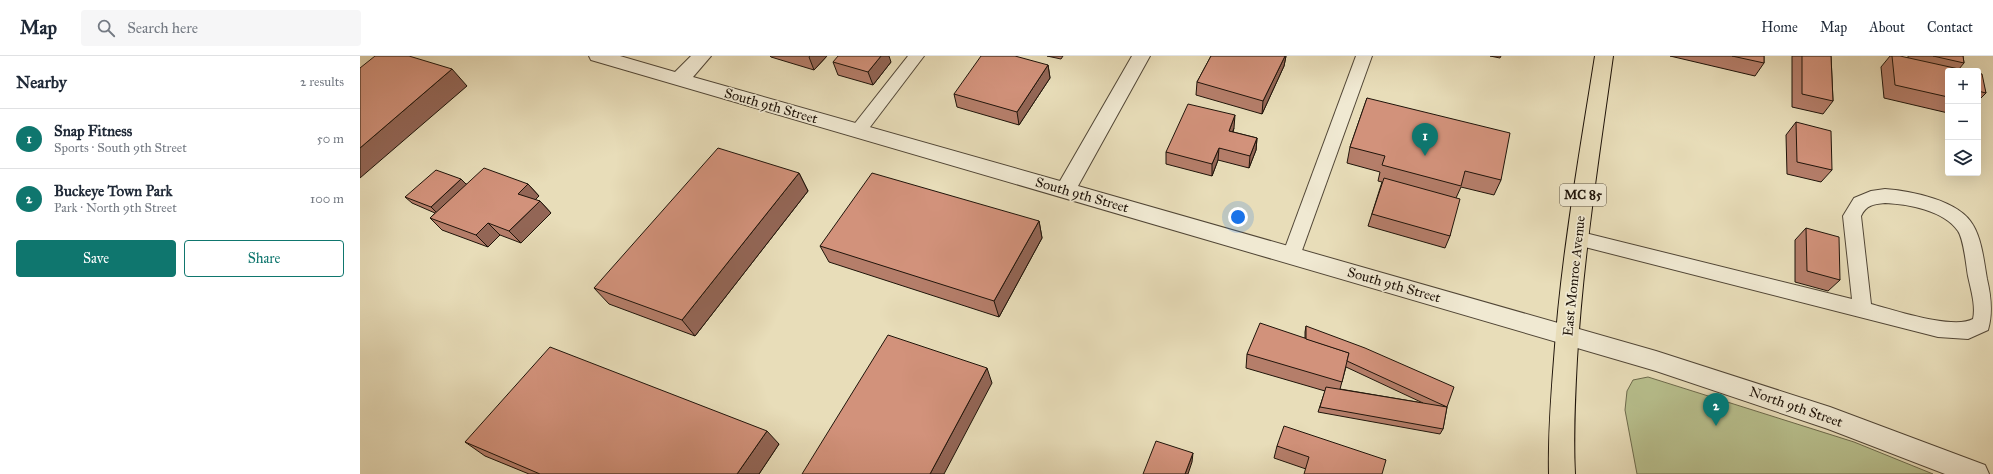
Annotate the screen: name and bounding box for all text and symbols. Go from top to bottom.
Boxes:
search box [81,10,361,46]
text: Map [20,16,57,39]
icon: search [95,17,117,39]
text: Search here [127,19,198,37]
text: Home [1761,19,1798,36]
text: Map [1820,19,1847,36]
text: About [1869,19,1905,36]
text: Contact [1927,19,1973,36]
map controls [1945,68,1981,176]
button: + [1945,68,1981,104]
text: Nearby [16,72,67,93]
text: 2 results [300,74,344,90]
street label: South 9th Street [722,85,820,127]
button: − [1945,104,1981,140]
text: Snap Fitness [54,122,132,140]
pin: 1 [1412,123,1438,156]
text: 1 [26,131,32,147]
text: 50 m [317,131,344,147]
text: Sports · South 9th Street [54,140,187,156]
button: layers [1945,140,1981,176]
street label: South 9th Street [1033,174,1131,216]
text: Buckeye Town Park [54,182,173,200]
road number: MC 85 [1560,184,1606,206]
text: 2 [26,191,32,207]
text: 100 m [310,191,344,207]
text: Park · North 9th Street [54,200,177,216]
your location [1228,207,1248,227]
street label: East Monroe Avenue [1559,215,1589,337]
button: Save [16,240,176,277]
button: Share [184,240,344,277]
street label: South 9th Street [1345,264,1443,306]
street label: North 9th Street [1747,383,1845,431]
pin: 2 [1703,393,1729,426]

